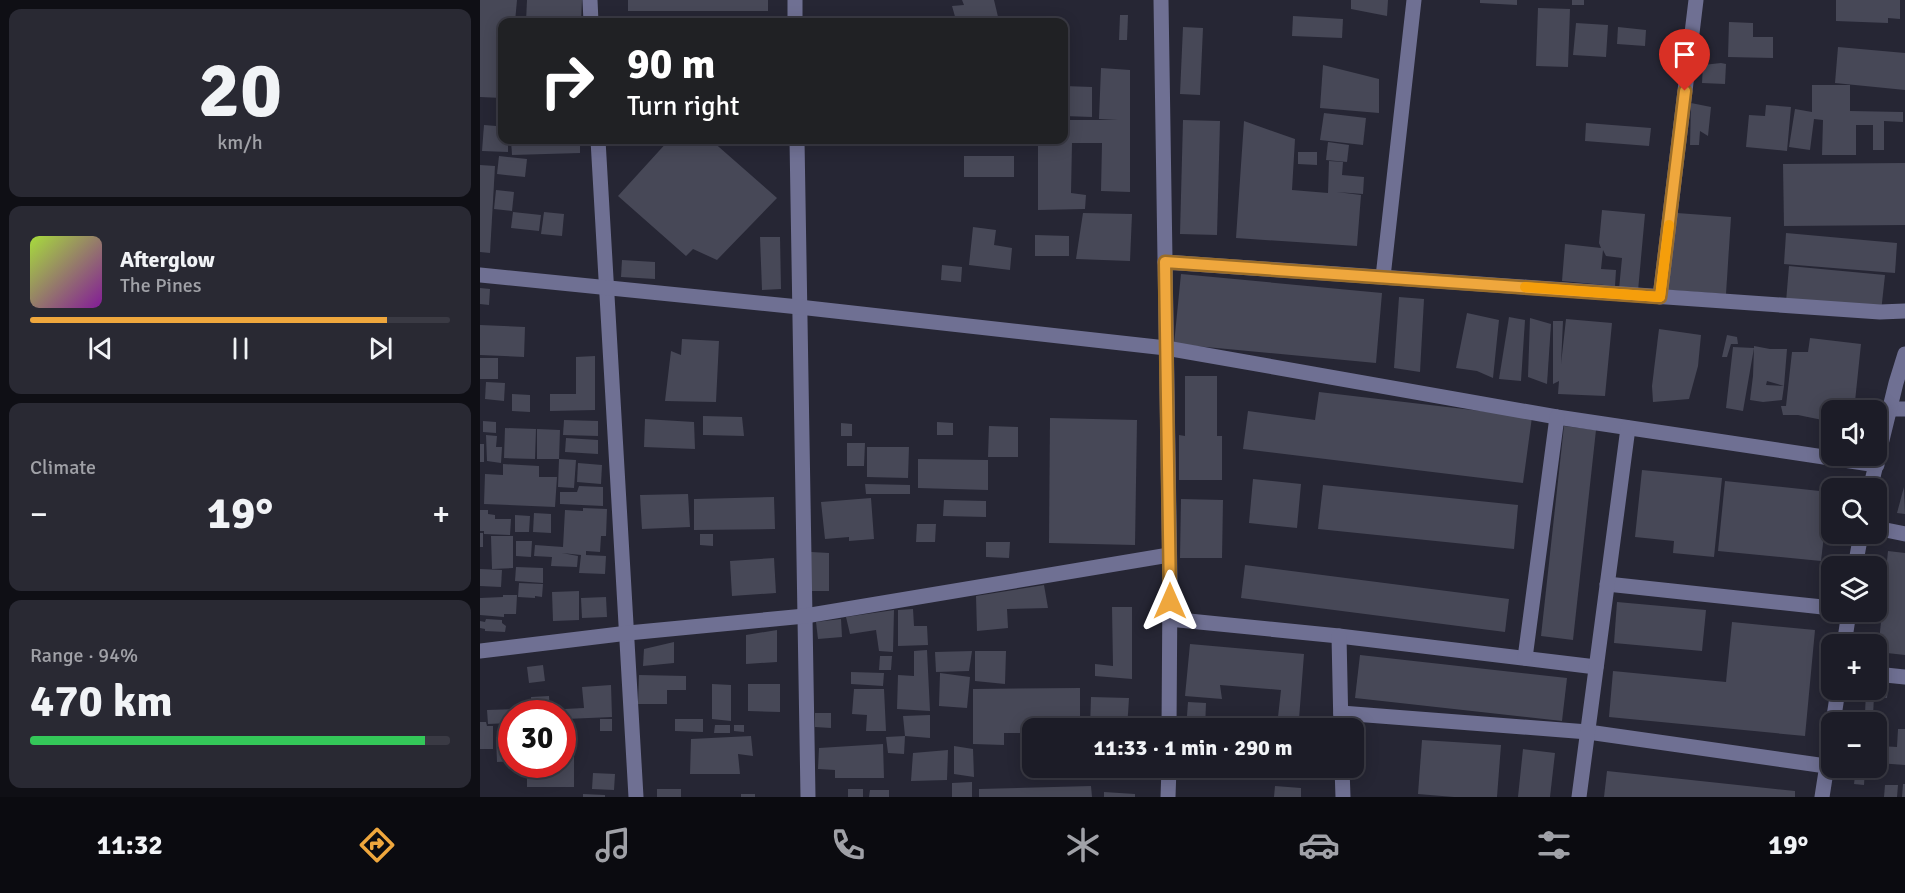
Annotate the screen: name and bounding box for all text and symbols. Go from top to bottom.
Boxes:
pin [1659,29,1710,91]
icon: arrive [1668,38,1701,71]
text: 90 m [627,39,716,90]
icon: right [528,42,606,120]
text: 20 [198,43,282,139]
text: Turn right [627,90,740,123]
text: km/h [217,130,263,155]
text: Afterglow [120,246,215,273]
text: The Pines [120,273,202,298]
icon: previous [84,332,117,365]
icon: pause [224,332,257,365]
icon: next [364,332,397,365]
map controls [1821,400,1887,778]
button: sound [1821,400,1887,466]
text: Climate [30,455,96,480]
button: search [1821,478,1887,544]
text: 19° [207,486,273,541]
text: − [30,494,48,535]
text: + [432,494,450,535]
button: layers [1821,556,1887,622]
position arrow [1138,569,1202,633]
button: + [1821,634,1887,700]
text: Range · 94% [30,643,138,668]
text: 470 km [30,674,173,729]
speed limit sign: 30 [498,700,576,778]
button: − [1821,712,1887,778]
text: 11:33 · 1 min · 290 m [1093,734,1293,761]
icon: directions [356,824,398,866]
icon: music [592,824,634,866]
icon: phone [827,824,869,866]
icon: climate [1062,824,1104,866]
icon: car [1298,824,1340,866]
icon: filters [1533,824,1575,866]
text: 11:32 [97,829,163,862]
text: 19° [1768,829,1808,862]

